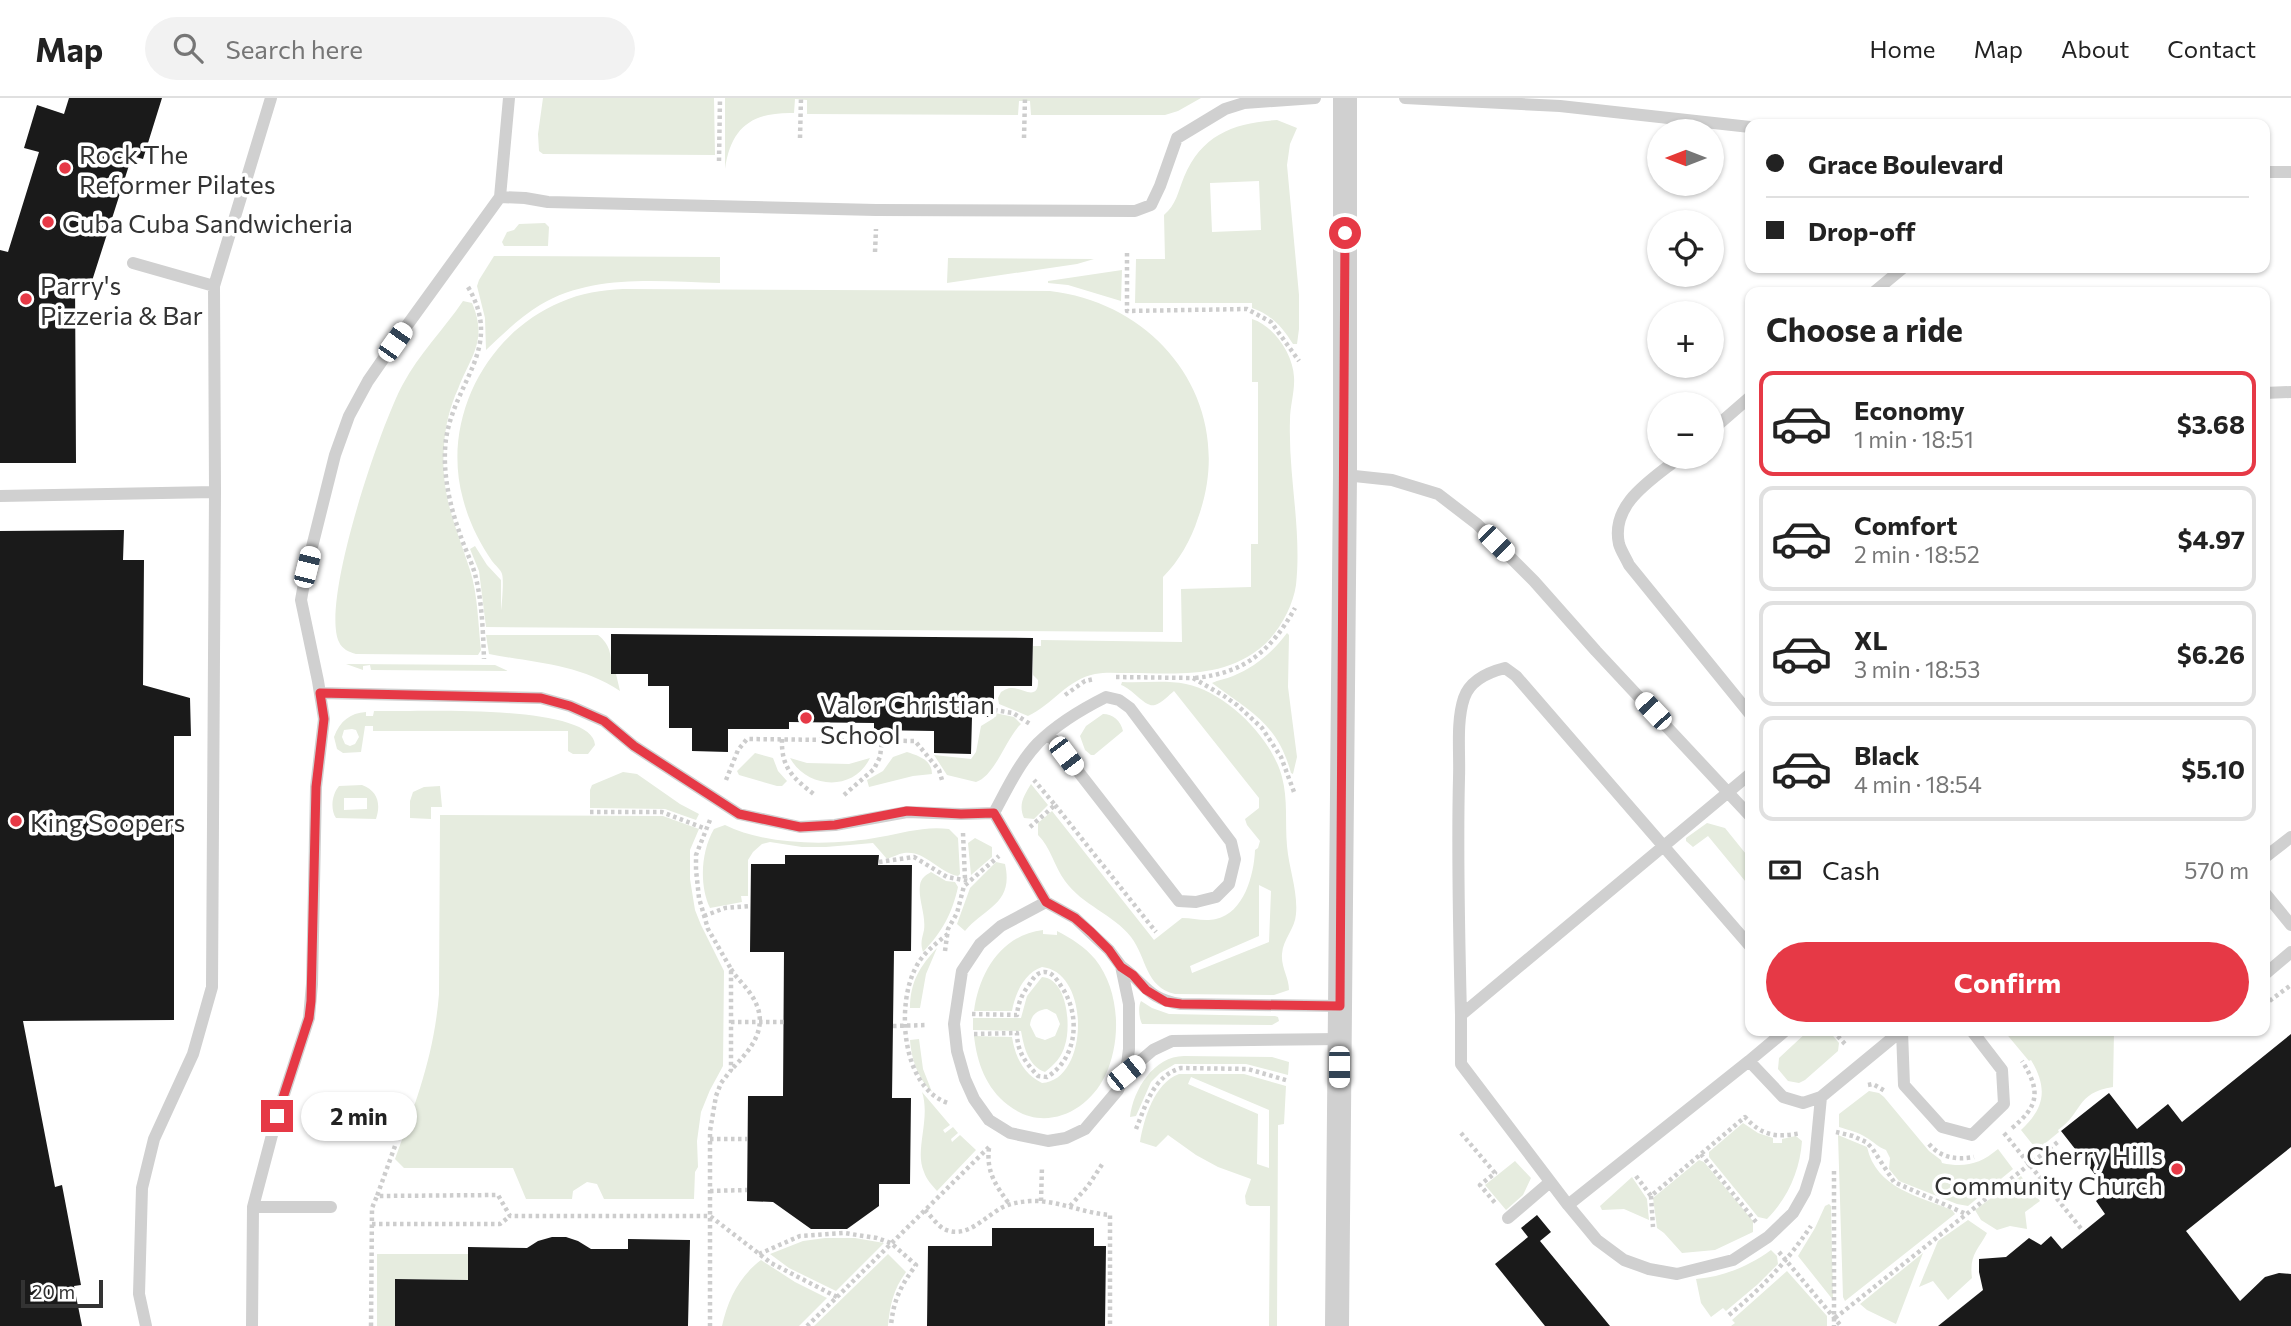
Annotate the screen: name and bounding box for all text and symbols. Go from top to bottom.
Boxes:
search box [145,17,635,80]
text: Map [35,28,103,69]
icon: search [169,29,207,67]
text: Search here [225,33,363,64]
text: Home [1870,34,1936,63]
text: Map [1974,34,2023,63]
text: About [2061,34,2129,63]
text: Contact [2167,34,2256,63]
north arrow [1647,119,1724,196]
map controls [1647,119,1724,469]
place label: Rock The Reformer Pilates [79,138,276,199]
text: Grace Boulevard [1808,148,2003,179]
marker: Rock The Reformer Pilates [57,160,73,176]
place label: Cuba Cuba Sandwicheria [62,207,353,238]
button: locate [1647,210,1724,287]
marker: Cuba Cuba Sandwicheria [40,214,56,230]
text: Drop-off [1808,215,1915,246]
route start [1329,217,1361,249]
place label: Parry's Pizzeria & Bar [40,269,203,330]
marker: Parry's Pizzeria & Bar [18,291,34,307]
button: + [1647,301,1724,378]
text: Choose a ride [1766,309,1963,349]
car [375,319,416,365]
button: − [1647,392,1724,469]
icon: car [1770,392,1833,455]
text: Economy [1854,394,1965,425]
text: $3.68 [2177,408,2245,439]
text: 1 min · 18:51 [1854,425,1974,453]
icon: car [1770,507,1833,570]
text: Comfort [1854,509,1957,540]
car [1474,521,1519,565]
text: $4.97 [2178,523,2245,554]
text: 2 min · 18:52 [1854,540,1980,568]
car [292,544,323,590]
icon: car [1770,622,1833,685]
text: XL [1854,624,1888,655]
text: $6.26 [2177,638,2245,669]
text: 3 min · 18:53 [1854,655,1980,683]
place label: Valor Christian School [820,688,995,749]
car [1631,688,1676,734]
marker: Valor Christian School [798,710,814,726]
car [1045,733,1088,779]
icon: car [1770,737,1833,800]
text: Black [1854,739,1920,770]
text: $5.10 [2181,753,2245,784]
text: 4 min · 18:54 [1854,770,1982,798]
place label: King Soopers [30,806,185,837]
marker: King Soopers [8,813,24,829]
icon: cash [1766,851,1804,889]
text: Cash [1822,854,1880,885]
text: 570 m [2184,856,2249,884]
button: Confirm [1766,942,2249,1022]
car [1329,1046,1350,1088]
car [1104,1052,1149,1094]
callout: 2 min [302,1091,417,1140]
route end [261,1100,293,1132]
text: 2 min [330,1102,388,1130]
place label: Cherry Hills Community Church [1934,1139,2163,1200]
marker: Cherry Hills Community Church [2169,1161,2185,1177]
scale bar [21,1277,103,1309]
text: 20 m [32,1280,75,1303]

